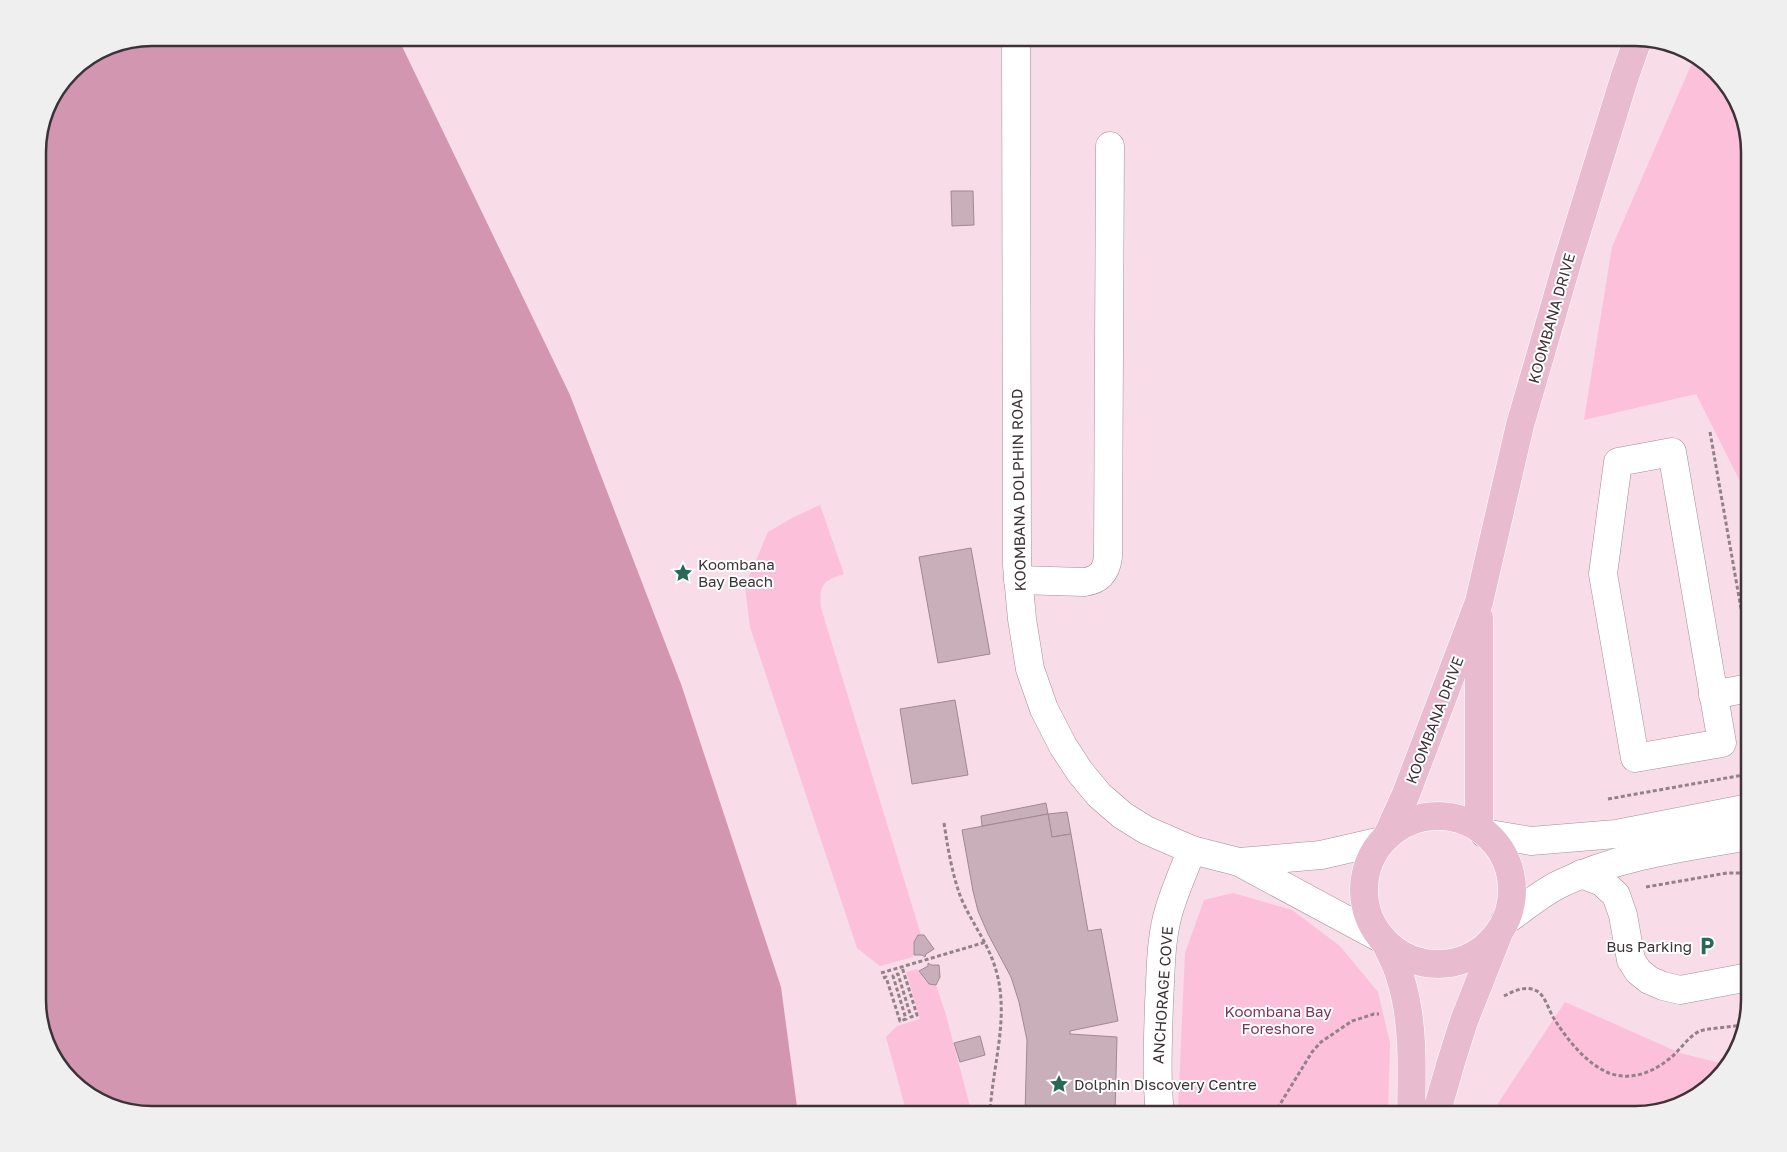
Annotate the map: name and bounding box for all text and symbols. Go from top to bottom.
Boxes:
street label: KOOMBANA DRIVE [1524,251,1578,385]
street label: KOOMBANA DOLPHIN ROAD [1007,388,1029,592]
place label: Koombana Bay Beach [698,555,775,590]
place icon: Koombana Bay Beach [672,562,694,584]
street label: KOOMBANA DRIVE [1401,654,1467,786]
street label: ANCHORAGE COVE [1148,926,1176,1064]
parking icon: Bus Parking [1696,935,1718,957]
place label: Bus Parking [1606,937,1692,955]
park label: Koombana Bay Foreshore [1224,1002,1332,1037]
place icon: Dolphin Discovery Centre [1048,1073,1070,1095]
place label: Dolphin Discovery Centre [1074,1075,1257,1093]

